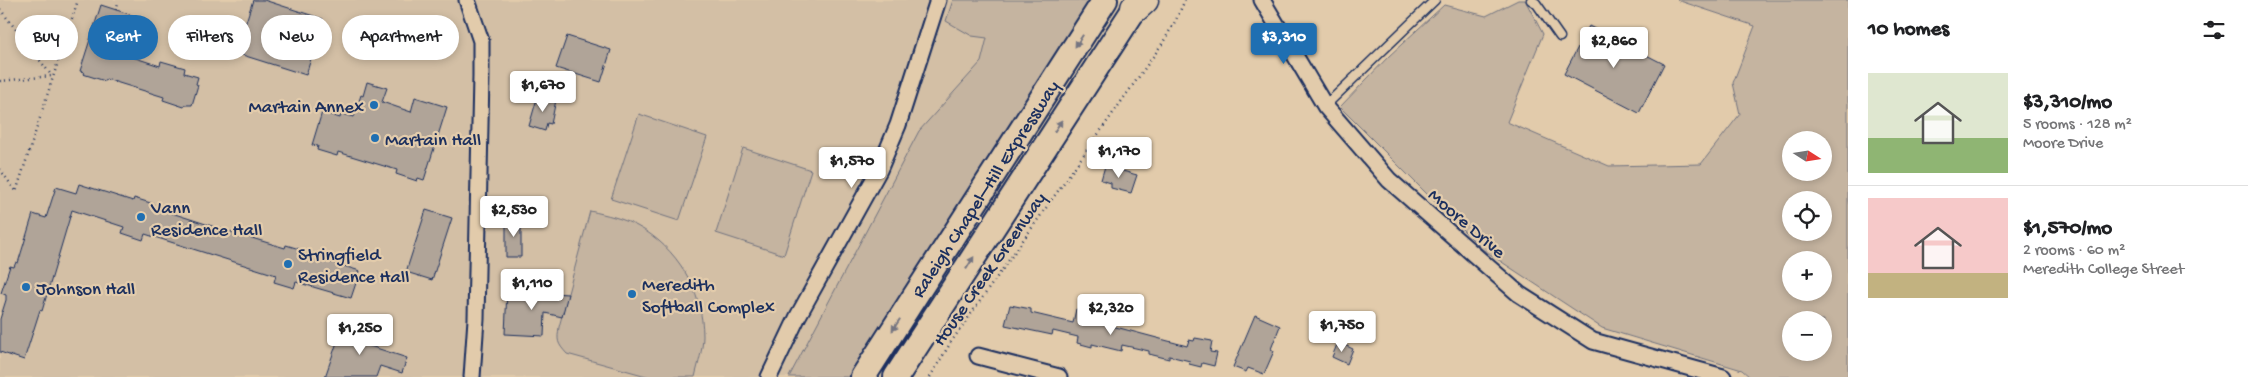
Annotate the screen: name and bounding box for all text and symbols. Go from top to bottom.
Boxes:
chip: Buy [15,15,78,60]
chip: Rent [88,15,158,60]
chip: Filters [168,15,251,60]
chip: New [261,15,332,60]
chip: Apartment [342,15,459,60]
icon: filters [2200,16,2228,44]
text: 10 homes [1868,18,1949,43]
pin: $3,310 [1243,22,1325,65]
pin: $2,860 [1573,27,1655,69]
text: $3,310 [1262,29,1306,48]
text: $2,860 [1591,33,1637,52]
one-way arrow [1074,34,1084,48]
pin: $1,670 [502,70,584,113]
street label: Raleigh Chapel–Hill Expressway [908,76,1066,303]
text: $1,670 [521,77,565,96]
text: $3,310/mo [2023,91,2112,116]
icon: home [1908,93,1968,153]
place label: Martain Annex [249,97,364,120]
marker: Martain Annex [368,99,380,111]
text: 5 rooms · 128 m² [2023,116,2132,135]
one-way arrow [1054,119,1063,133]
place label: Martain Hall [385,130,481,153]
north arrow [1782,131,1832,181]
map controls [1782,131,1832,361]
marker: Martain Hall [369,132,381,144]
text: Moore Drive [2023,135,2103,154]
pin: $1,170 [1078,136,1160,179]
text: $1,170 [1098,143,1140,162]
pin: $1,570 [811,146,893,189]
text: $1,570 [830,153,874,172]
street label: Moore Drive [1422,185,1509,265]
street label: House Creek Greenway [929,188,1053,351]
button: locate [1782,191,1832,241]
pin: $2,530 [473,196,555,238]
place label: Vann Residence Hall [150,198,262,243]
text: $2,530 [491,202,537,221]
marker: Vann Residence Hall [135,211,147,223]
text: $1,570/mo [2023,217,2112,242]
icon: home [1908,218,1968,278]
text: 2 rooms · 60 m² [2023,242,2125,261]
place label: Stringfield Residence Hall [298,245,409,290]
button: + [1782,251,1832,301]
one-way arrow [966,256,975,269]
marker: Stringfield Residence Hall [282,258,294,270]
text: Meredith College Street [2023,261,2184,280]
pin: $1,110 [491,268,573,311]
text: $1,110 [512,275,552,294]
place label: Meredith Softball Complex [642,275,775,320]
place label: Johnson Hall [36,279,135,302]
marker: Johnson Hall [20,281,32,293]
marker: Meredith Softball Complex [626,288,638,300]
pin: $2,320 [1070,294,1152,336]
text: $2,320 [1088,300,1134,319]
pin: $1,750 [1301,310,1383,353]
button: − [1782,311,1832,361]
pin: $1,250 [319,314,401,356]
text: $1,750 [1320,317,1364,336]
one-way arrow [891,318,901,331]
text: $1,250 [338,320,382,339]

